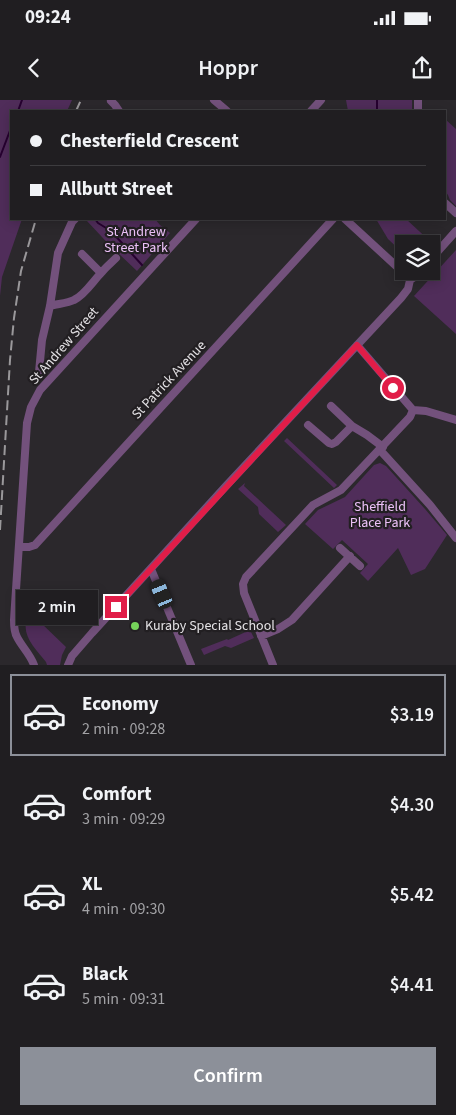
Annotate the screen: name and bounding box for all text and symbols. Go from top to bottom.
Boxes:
text: 09:24 [25,4,71,31]
text: Hoppr [198,52,258,84]
icon: back [20,54,48,82]
icon: share [408,54,436,82]
text: Chesterfield Crescent [60,128,239,155]
text: Allbutt Street [60,176,173,203]
park label: St Andrew Street Park [104,222,168,258]
map controls [395,235,440,280]
button: layers [395,235,440,280]
street label: St Andrew Street [25,302,104,389]
street label: St Patrick Avenue [127,336,211,424]
route start [382,377,404,399]
park label: Sheffield Place Park [350,497,410,533]
car [149,577,174,611]
callout: 2 min [16,590,98,624]
text: 2 min [38,596,76,618]
route end [105,596,127,618]
place label: Kuraby Special School [145,616,275,636]
marker: Kuraby Special School [129,620,141,632]
text: Economy [82,691,159,718]
icon: car [22,693,67,738]
text: $3.19 [390,702,434,729]
text: 2 min · 09:28 [82,718,165,740]
text: Comfort [82,781,152,808]
icon: car [22,783,67,828]
text: $4.30 [390,792,434,819]
text: 3 min · 09:29 [82,808,165,830]
text: XL [82,871,103,898]
icon: car [22,873,67,918]
text: $5.42 [390,882,434,909]
text: 4 min · 09:30 [82,898,165,920]
text: Black [82,961,128,988]
icon: car [22,963,67,1008]
text: $4.41 [390,972,434,999]
text: 5 min · 09:31 [82,988,165,1010]
button: Confirm [20,1047,436,1105]

